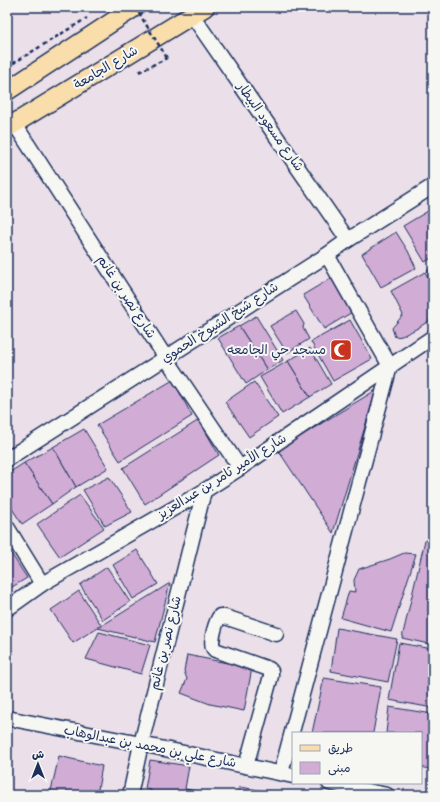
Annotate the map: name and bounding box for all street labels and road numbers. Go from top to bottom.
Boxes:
street label: شارع الجامعة [71,42,141,94]
street label: شارع مسعود البيطار [232,78,307,175]
street label: شارع نصر بن غانم [92,252,159,342]
street label: شارع شيخ الشيوخ الحموي [158,279,282,367]
street label: شارع الأمير ثامر بن عبدالعزيز [153,429,290,524]
street label: شارع نصر بن غانم [146,594,187,692]
street label: شارع علي بن محمد بن عبدالوهاب [62,722,238,774]

